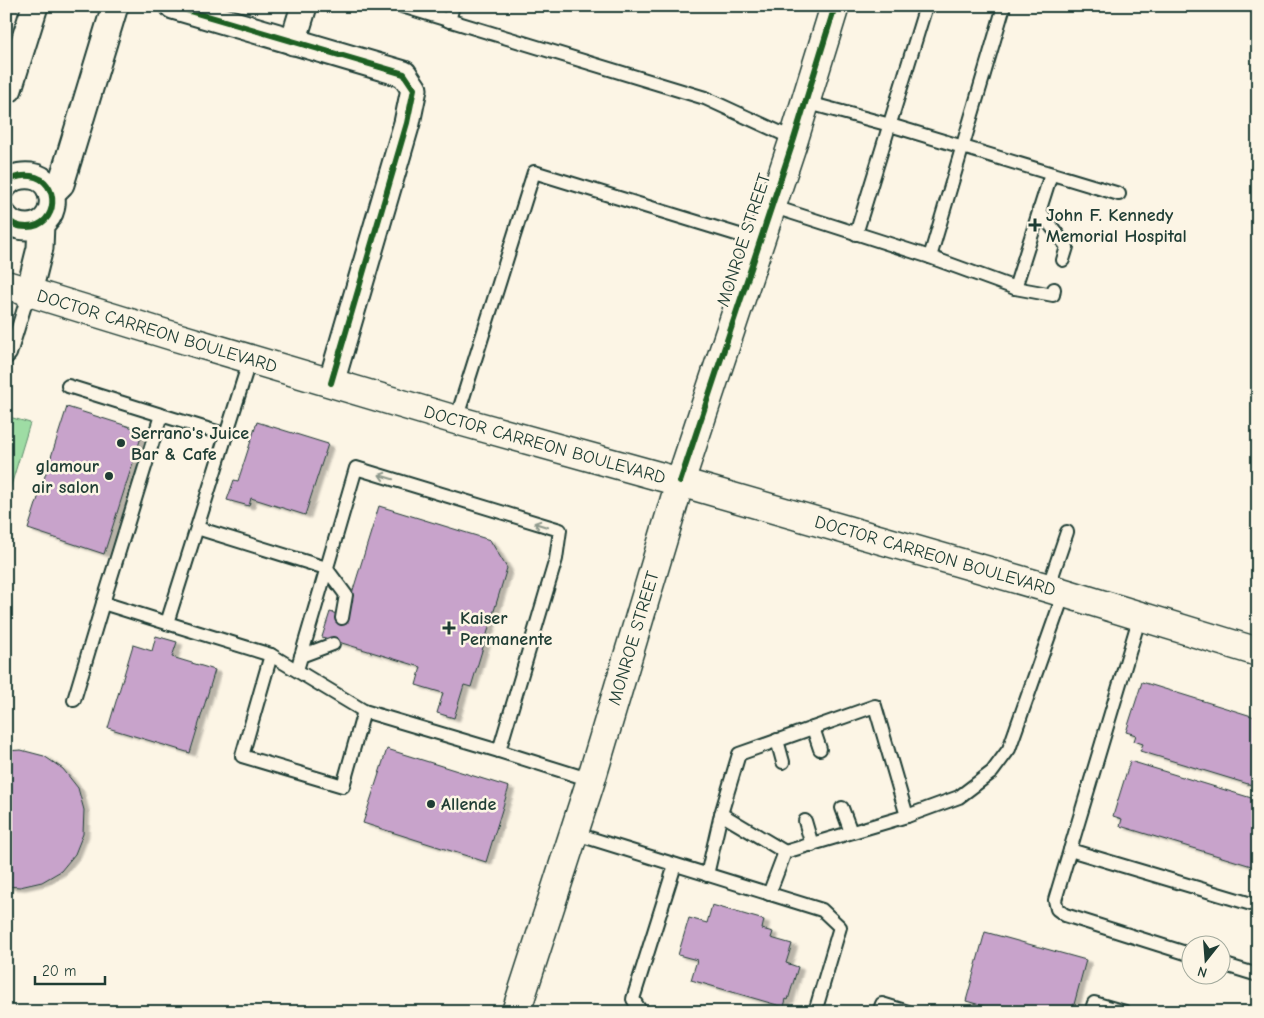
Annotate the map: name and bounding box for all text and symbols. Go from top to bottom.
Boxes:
street label: MONROE STREET [713,170,776,309]
place label: John F. Kennedy Memorial Hospital [1046,205,1187,247]
marker: John F. Kennedy Memorial Hospital [1028,218,1042,232]
street label: DOCTOR CARREON BOULEVARD [35,285,280,377]
street label: DOCTOR CARREON BOULEVARD [422,401,668,488]
place label: Serrano's Juice Bar & Cafe [131,423,249,465]
marker: Serrano's Juice Bar & Cafe [115,437,127,449]
place label: glamour air salon [32,456,100,498]
marker: glamour air salon [103,470,115,482]
one-way arrow [378,471,394,481]
street label: DOCTOR CARREON BOULEVARD [812,511,1059,600]
one-way arrow [533,519,549,529]
street label: MONROE STREET [603,568,664,708]
place label: Kaiser Permanente [460,608,552,650]
marker: Kaiser Permanente [442,621,456,635]
place label: Allende [441,794,496,815]
marker: Allende [425,798,437,810]
north arrow [1182,936,1232,986]
scale bar [35,953,105,985]
text: 20 m [42,962,76,980]
text: N [1195,962,1209,981]

